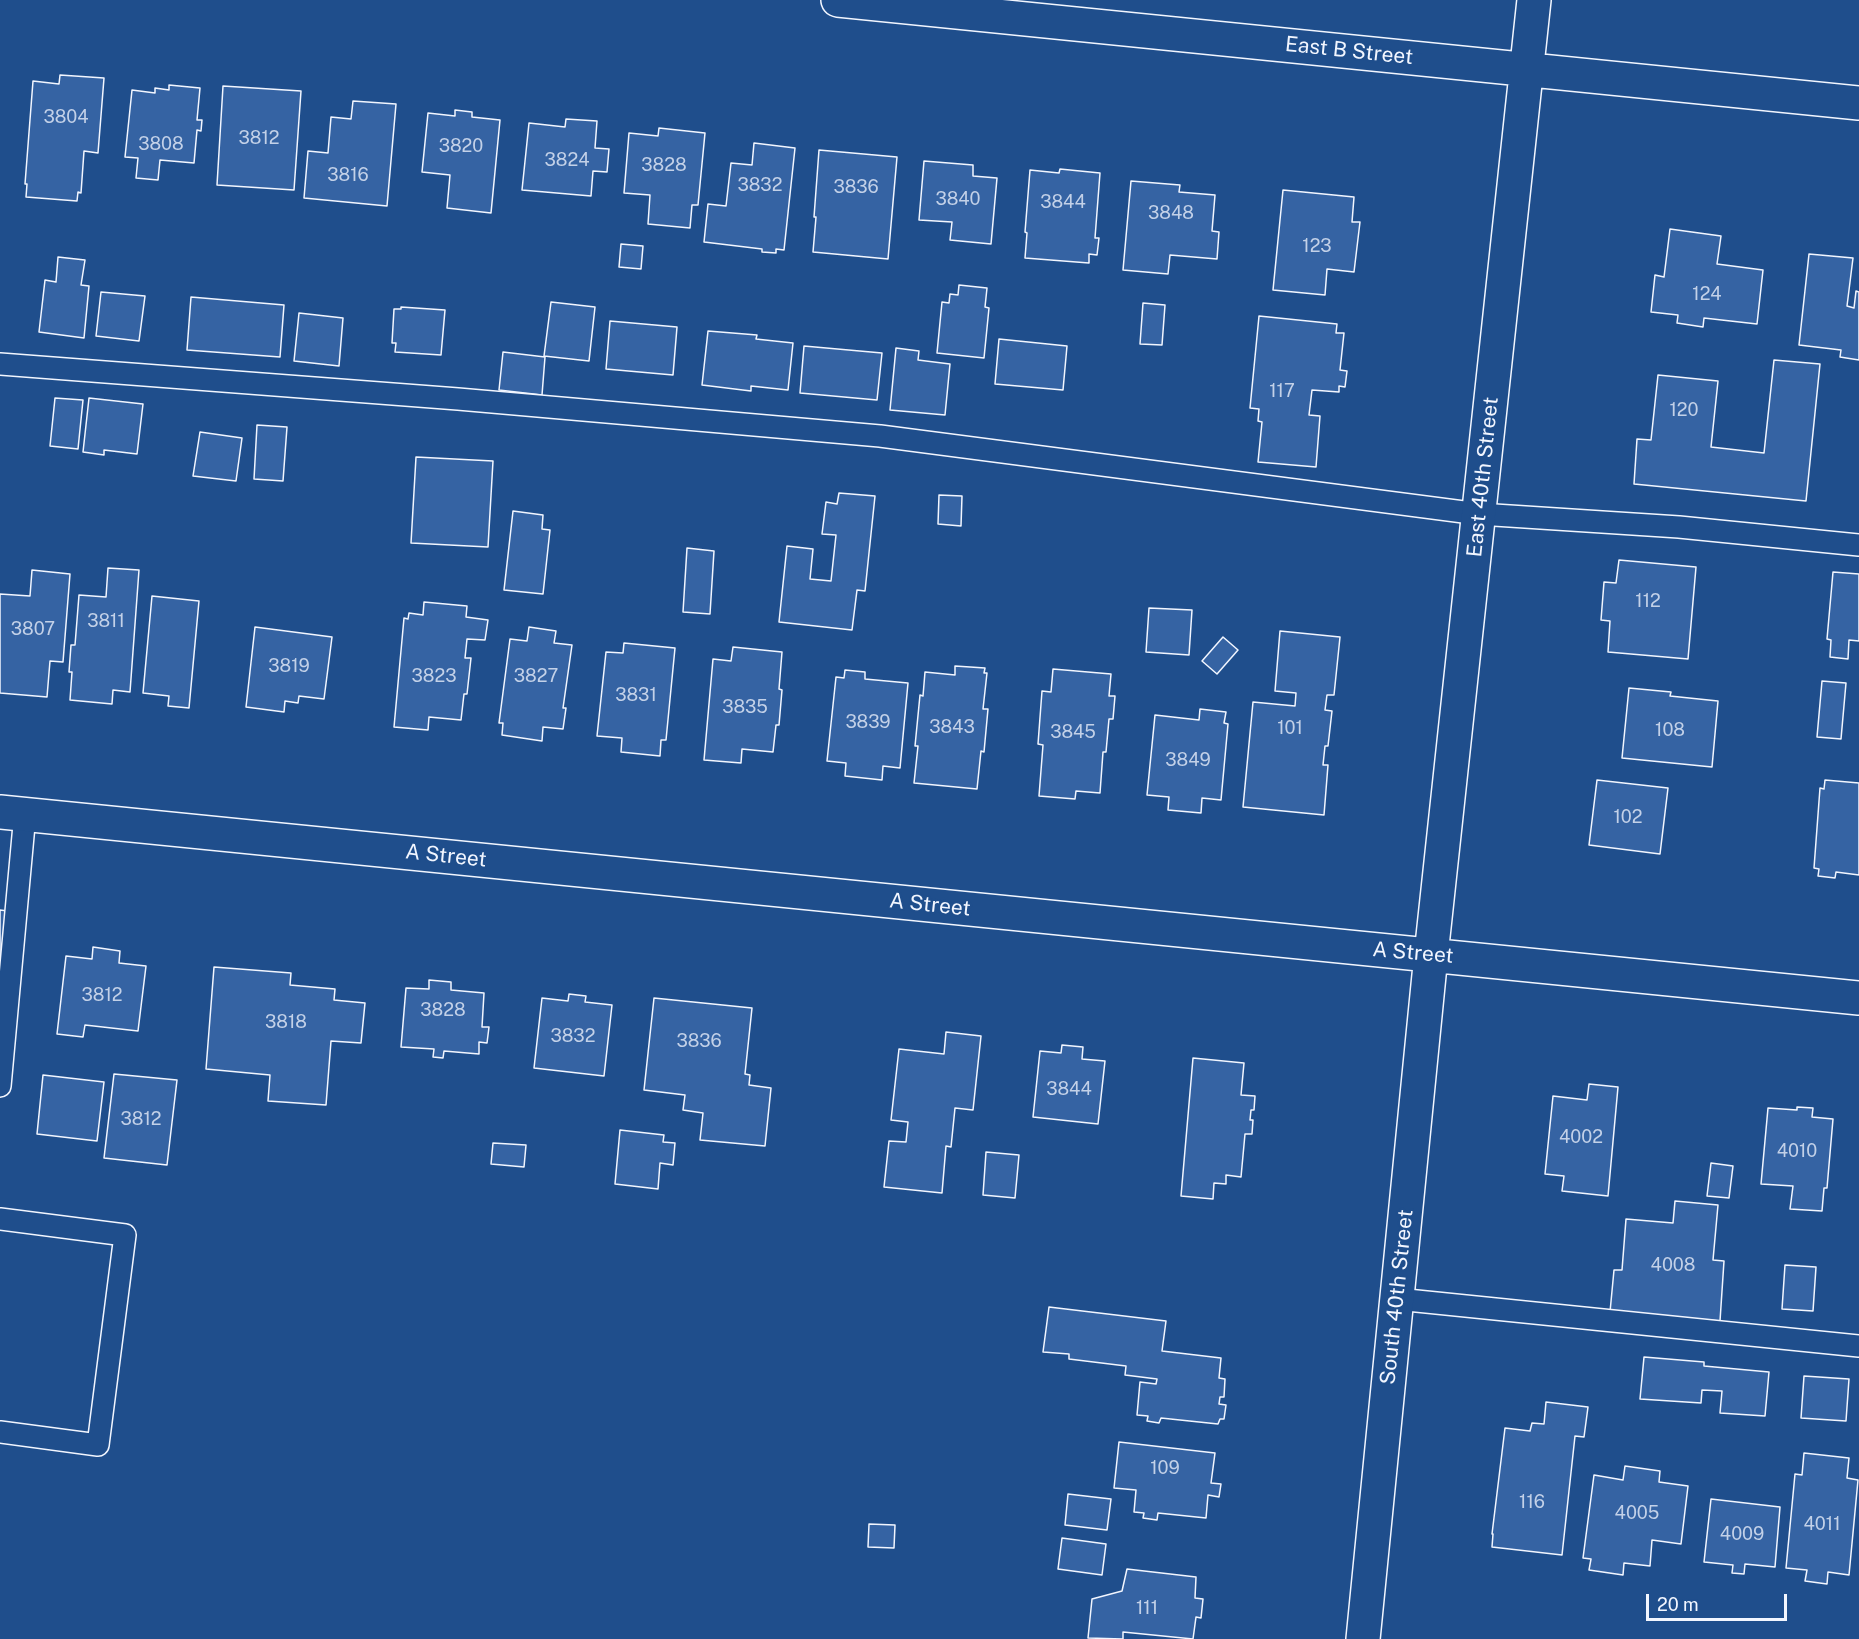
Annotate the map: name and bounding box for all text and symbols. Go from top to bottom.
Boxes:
street label: East B Street [1284,32,1414,70]
house number: 3804 [43,106,89,128]
house number: 3812 [239,127,279,149]
house number: 3808 [138,133,184,155]
house number: 3820 [439,135,483,157]
house number: 3824 [545,149,589,171]
house number: 3828 [641,154,687,176]
house number: 3816 [327,164,369,186]
house number: 3832 [738,174,782,196]
house number: 3836 [833,176,879,198]
house number: 3840 [935,188,981,210]
house number: 3844 [1040,191,1086,213]
house number: 3848 [1148,202,1194,224]
house number: 123 [1302,235,1332,257]
house number: 124 [1692,283,1722,305]
house number: 117 [1269,380,1295,402]
street label: East 40th Street [1462,396,1504,558]
house number: 120 [1669,399,1699,421]
house number: 112 [1635,590,1661,612]
house number: 3811 [87,610,125,632]
house number: 3807 [11,618,55,640]
house number: 3819 [268,655,310,677]
house number: 3823 [412,665,456,687]
house number: 3827 [514,665,558,687]
house number: 3831 [615,684,657,706]
house number: 3835 [722,696,768,718]
house number: 3839 [845,711,891,733]
house number: 3843 [929,716,975,738]
house number: 101 [1277,717,1303,739]
house number: 108 [1655,719,1685,741]
house number: 3845 [1050,721,1096,743]
house number: 3849 [1165,749,1211,771]
house number: 102 [1613,806,1643,828]
street label: A Street [404,839,488,873]
street label: A Street [888,888,972,922]
street label: A Street [1371,937,1455,969]
house number: 3812 [82,984,122,1006]
house number: 3828 [420,999,466,1021]
house number: 3818 [265,1011,307,1033]
house number: 3832 [551,1025,595,1047]
house number: 3836 [676,1030,722,1052]
house number: 3844 [1046,1078,1092,1100]
house number: 3812 [121,1108,161,1130]
house number: 4002 [1559,1126,1603,1148]
house number: 4010 [1777,1140,1817,1162]
street label: South 40th Street [1375,1208,1419,1386]
house number: 4008 [1651,1254,1695,1276]
house number: 109 [1150,1457,1180,1479]
house number: 116 [1519,1491,1545,1513]
house number: 4005 [1615,1502,1659,1524]
house number: 4011 [1804,1513,1840,1535]
house number: 4009 [1720,1523,1764,1545]
scale bar [1649,1582,1790,1620]
text: 20 m [1657,1594,1699,1615]
house number: 111 [1136,1597,1158,1619]

